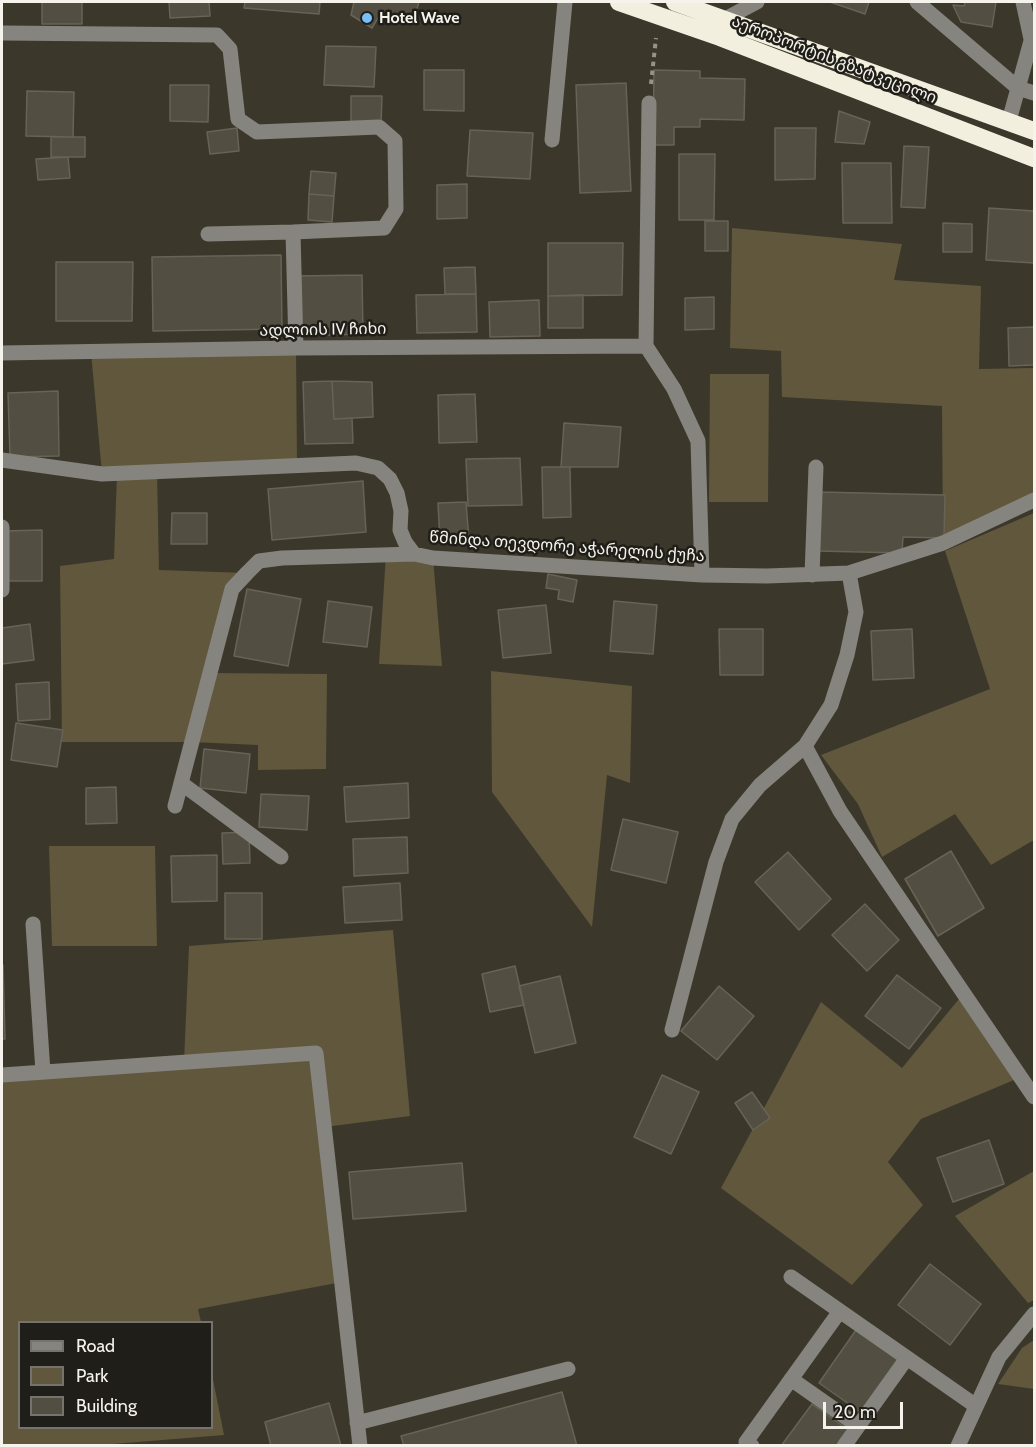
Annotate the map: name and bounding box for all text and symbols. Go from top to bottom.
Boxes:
place label: Hotel Wave [379,8,460,28]
marker: Hotel Wave [360,11,374,25]
street label: აეროპორტის გზატკეცილი [729,12,939,108]
street label: ადლიის IV ჩიხი [259,319,387,341]
street label: წმინდა თევდორე აჭარელის ქუჩა [429,528,705,566]
legend [18,1321,213,1429]
text: Road [76,1335,115,1357]
text: Park [76,1365,108,1387]
scale bar [826,1390,906,1428]
text: Building [76,1395,137,1417]
text: 20 m [834,1401,876,1423]

